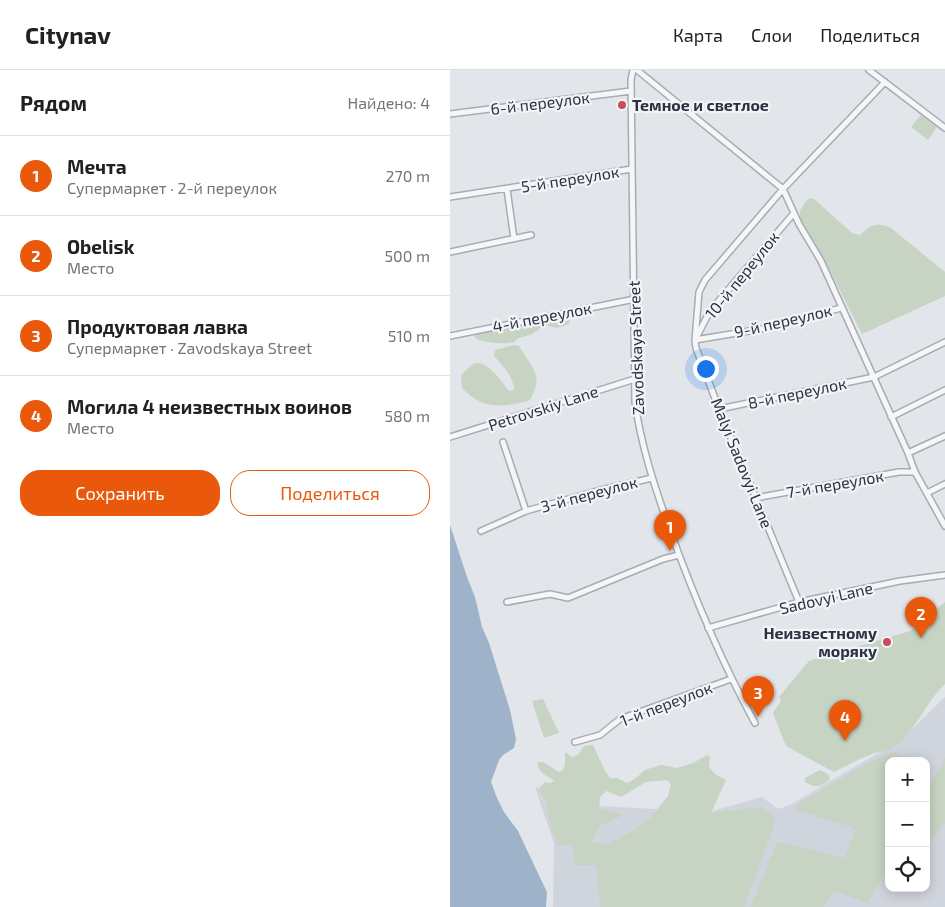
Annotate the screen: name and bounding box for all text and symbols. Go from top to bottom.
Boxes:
text: Citynav [25,20,111,49]
text: Карта [673,24,723,46]
text: Слои [751,24,792,46]
text: Поделиться [820,24,920,46]
street label: 6-й переулок [489,87,591,119]
text: Рядом [20,90,87,115]
text: Найдено: 4 [347,93,430,112]
place label: Темное и светлое [632,95,769,114]
marker: Темное и светлое [616,99,628,111]
text: Мечта [67,155,127,178]
street label: 5-й переулок [519,161,621,197]
text: 1 [33,166,39,185]
text: 270 m [386,166,430,185]
text: Супермаркет · 2-й переулок [67,178,277,197]
street label: 10-й переулок [701,227,784,323]
text: Obelisk [67,235,134,258]
text: 2 [31,246,41,265]
text: 500 m [385,246,430,265]
text: Место [67,258,114,277]
street label: Zavodskaya Street [624,280,647,416]
street label: 4-й переулок [491,298,594,336]
street label: 9-й переулок [732,300,834,342]
text: Продуктовая лавка [67,315,248,338]
text: 3 [31,326,41,345]
text: 510 m [388,326,430,345]
text: Супермаркет · Zavodskaya Street [67,338,312,357]
your location [693,356,719,382]
street label: 8-й переулок [746,373,849,413]
street label: Petrovskiy Lane [485,381,600,434]
text: Могила 4 неизвестных воинов [67,395,352,418]
street label: Malyi Sadovyi Lane [708,395,777,531]
text: 4 [31,406,41,425]
text: 580 m [384,406,430,425]
text: Место [67,418,114,437]
street label: 7-й переулок [785,466,886,502]
button: Сохранить [20,470,220,516]
button: Поделиться [230,470,430,516]
street label: 3-й переулок [538,471,640,517]
pin: 1 [654,510,686,551]
street label: Sadovyi Lane [777,578,874,617]
pin: 2 [905,597,937,638]
place label: Неизвестному моряку [763,623,877,660]
marker: Неизвестному моряку [881,636,893,648]
pin: 3 [742,676,774,717]
street label: 1-й переулок [617,677,715,731]
pin: 4 [829,700,861,741]
map controls [885,757,930,892]
button: + [885,757,930,802]
button: − [885,802,930,847]
button: locate [885,847,930,892]

